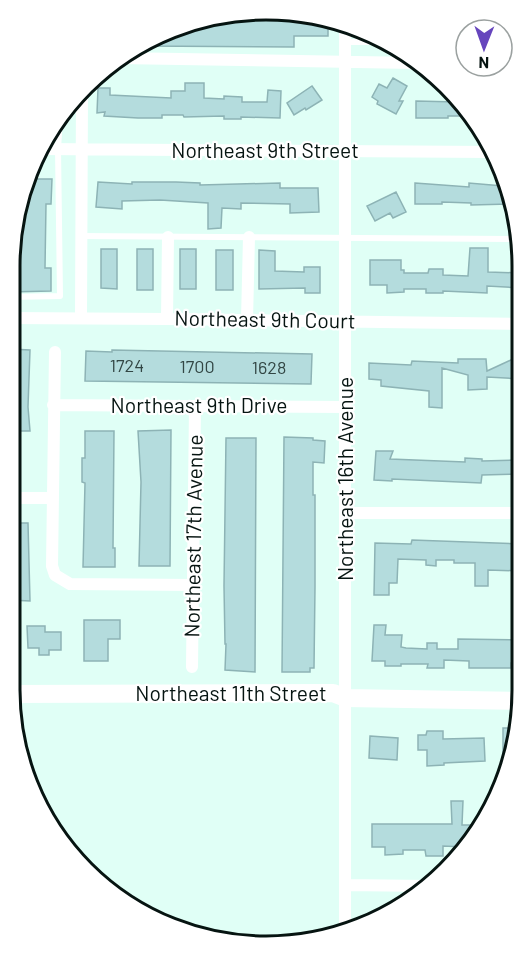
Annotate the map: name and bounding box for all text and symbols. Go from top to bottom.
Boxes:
north arrow [454,18,514,78]
text: N [478,54,489,73]
street label: Northeast 9th Street [171,137,359,162]
street label: Northeast 9th Court [174,304,356,333]
house number: 1724 [110,354,144,376]
house number: 1700 [179,355,215,377]
house number: 1628 [252,356,286,378]
street label: Northeast 16th Avenue [332,377,357,581]
street label: Northeast 9th Drive [110,392,288,417]
street label: Northeast 17th Avenue [178,434,207,638]
street label: Northeast 11th Street [135,680,327,705]

